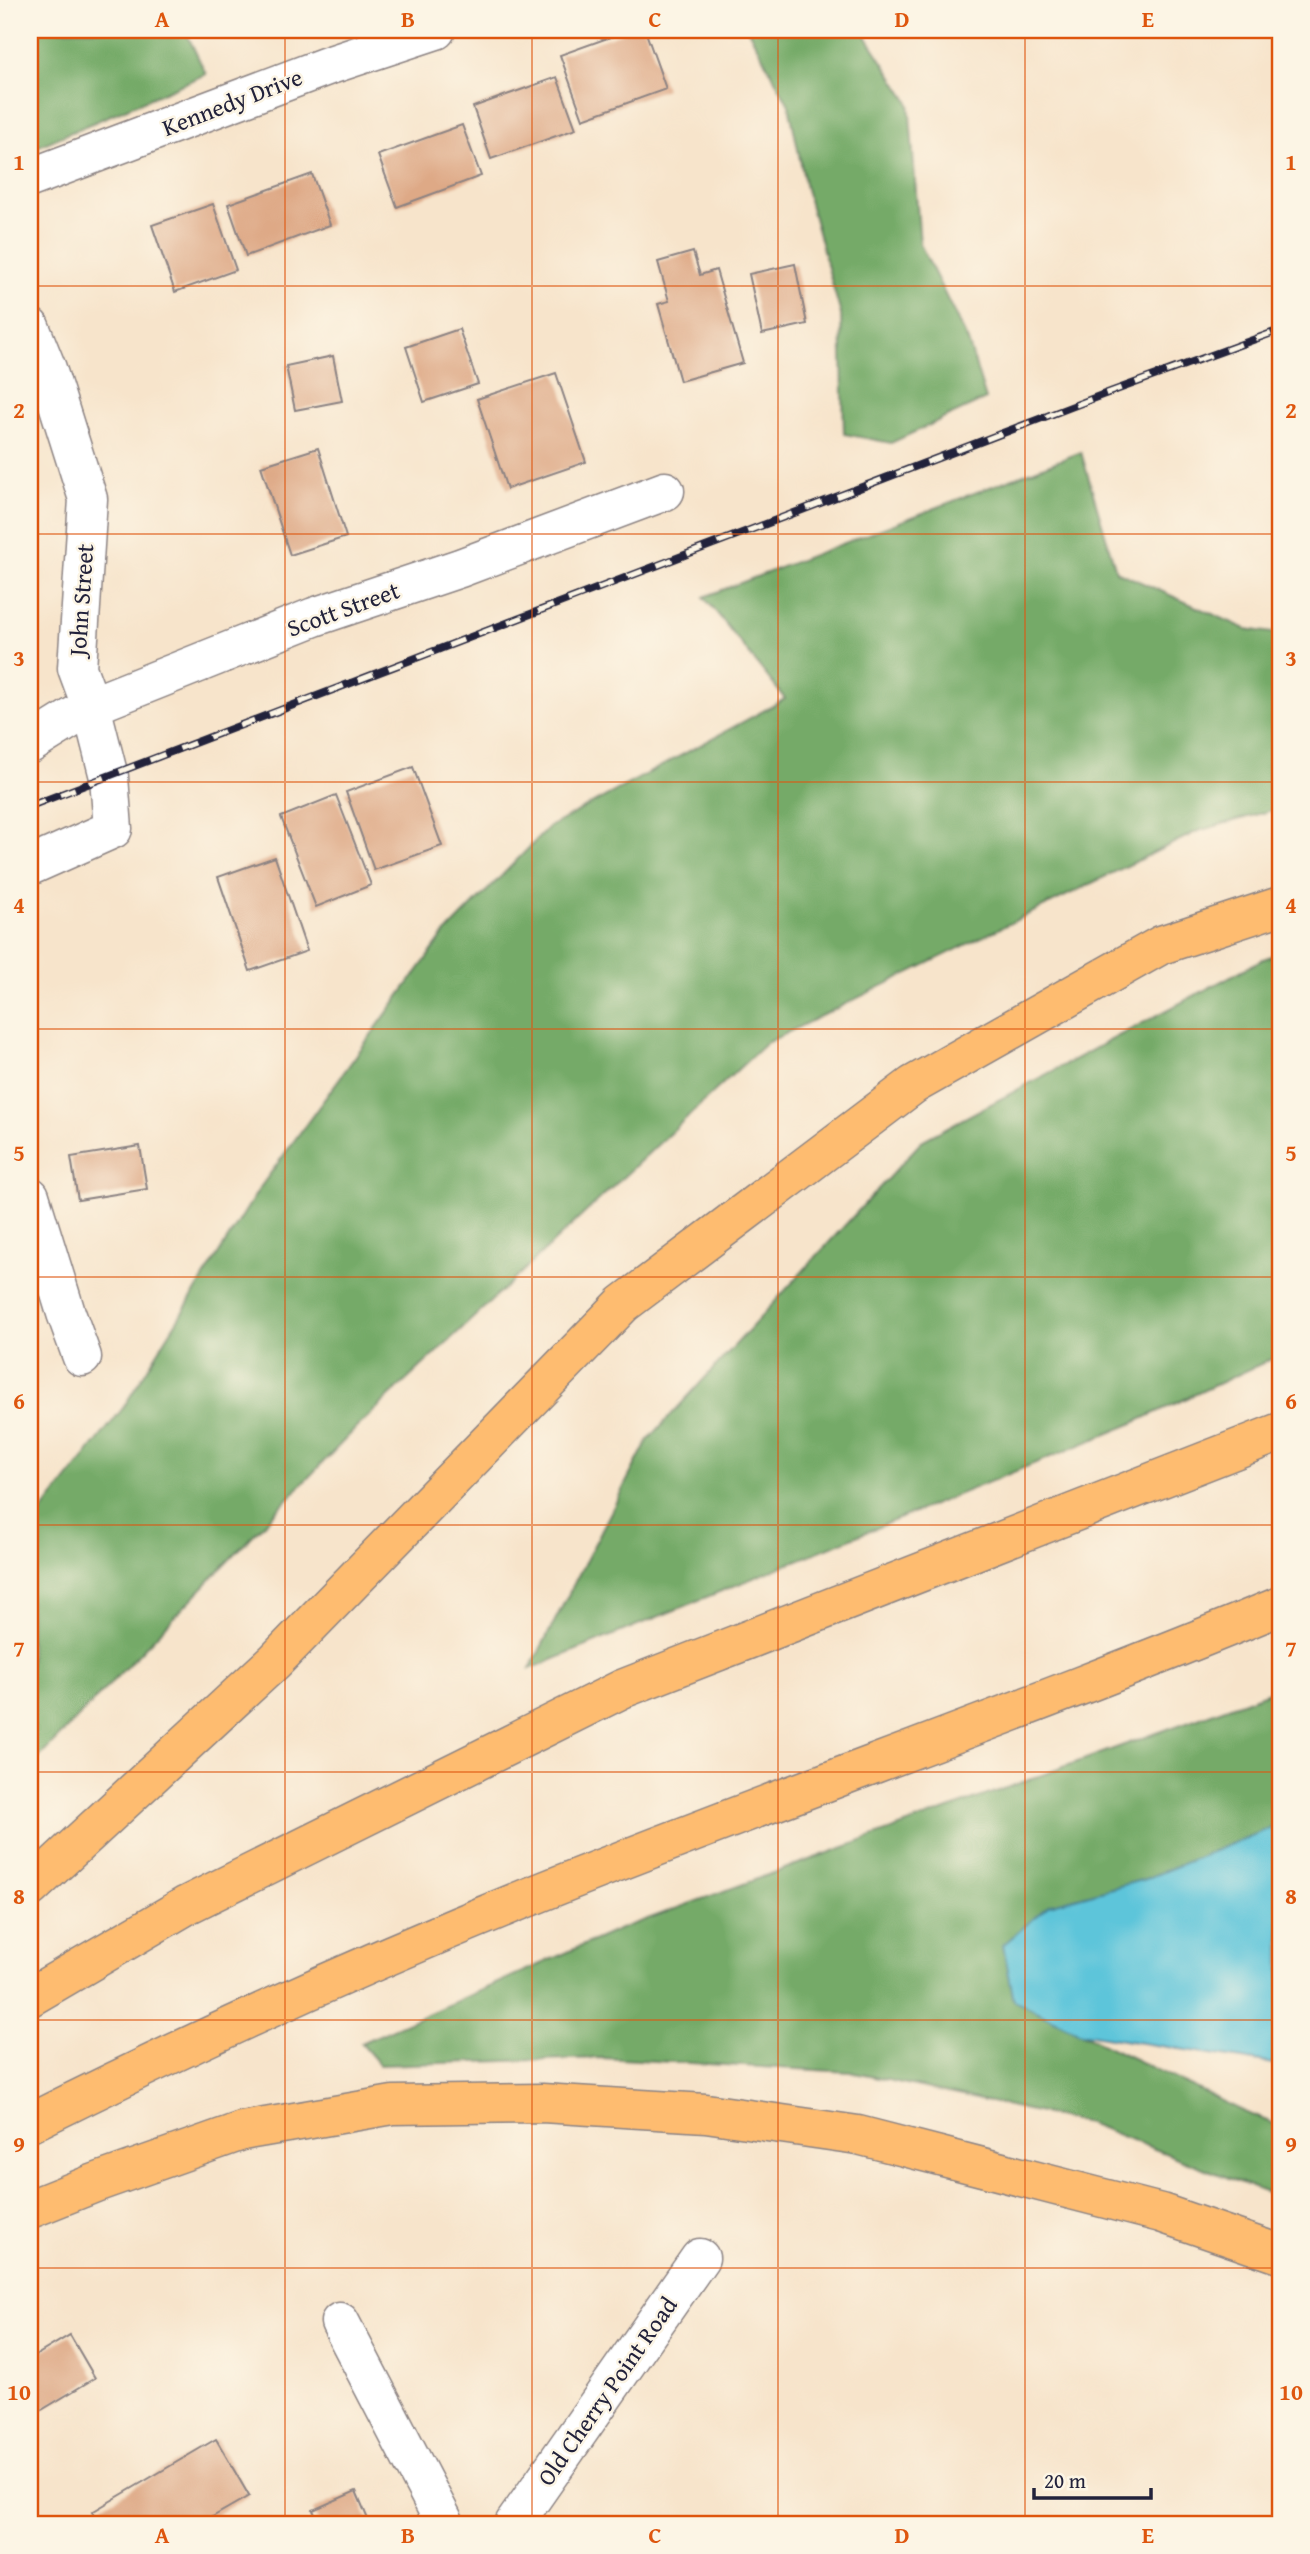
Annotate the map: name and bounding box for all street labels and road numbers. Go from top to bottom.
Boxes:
street label: Kennedy Drive [157,59,307,145]
street label: John Street [59,542,102,660]
street label: Scott Street [282,572,405,646]
street label: Old Cherry Point Road [529,2289,686,2493]

